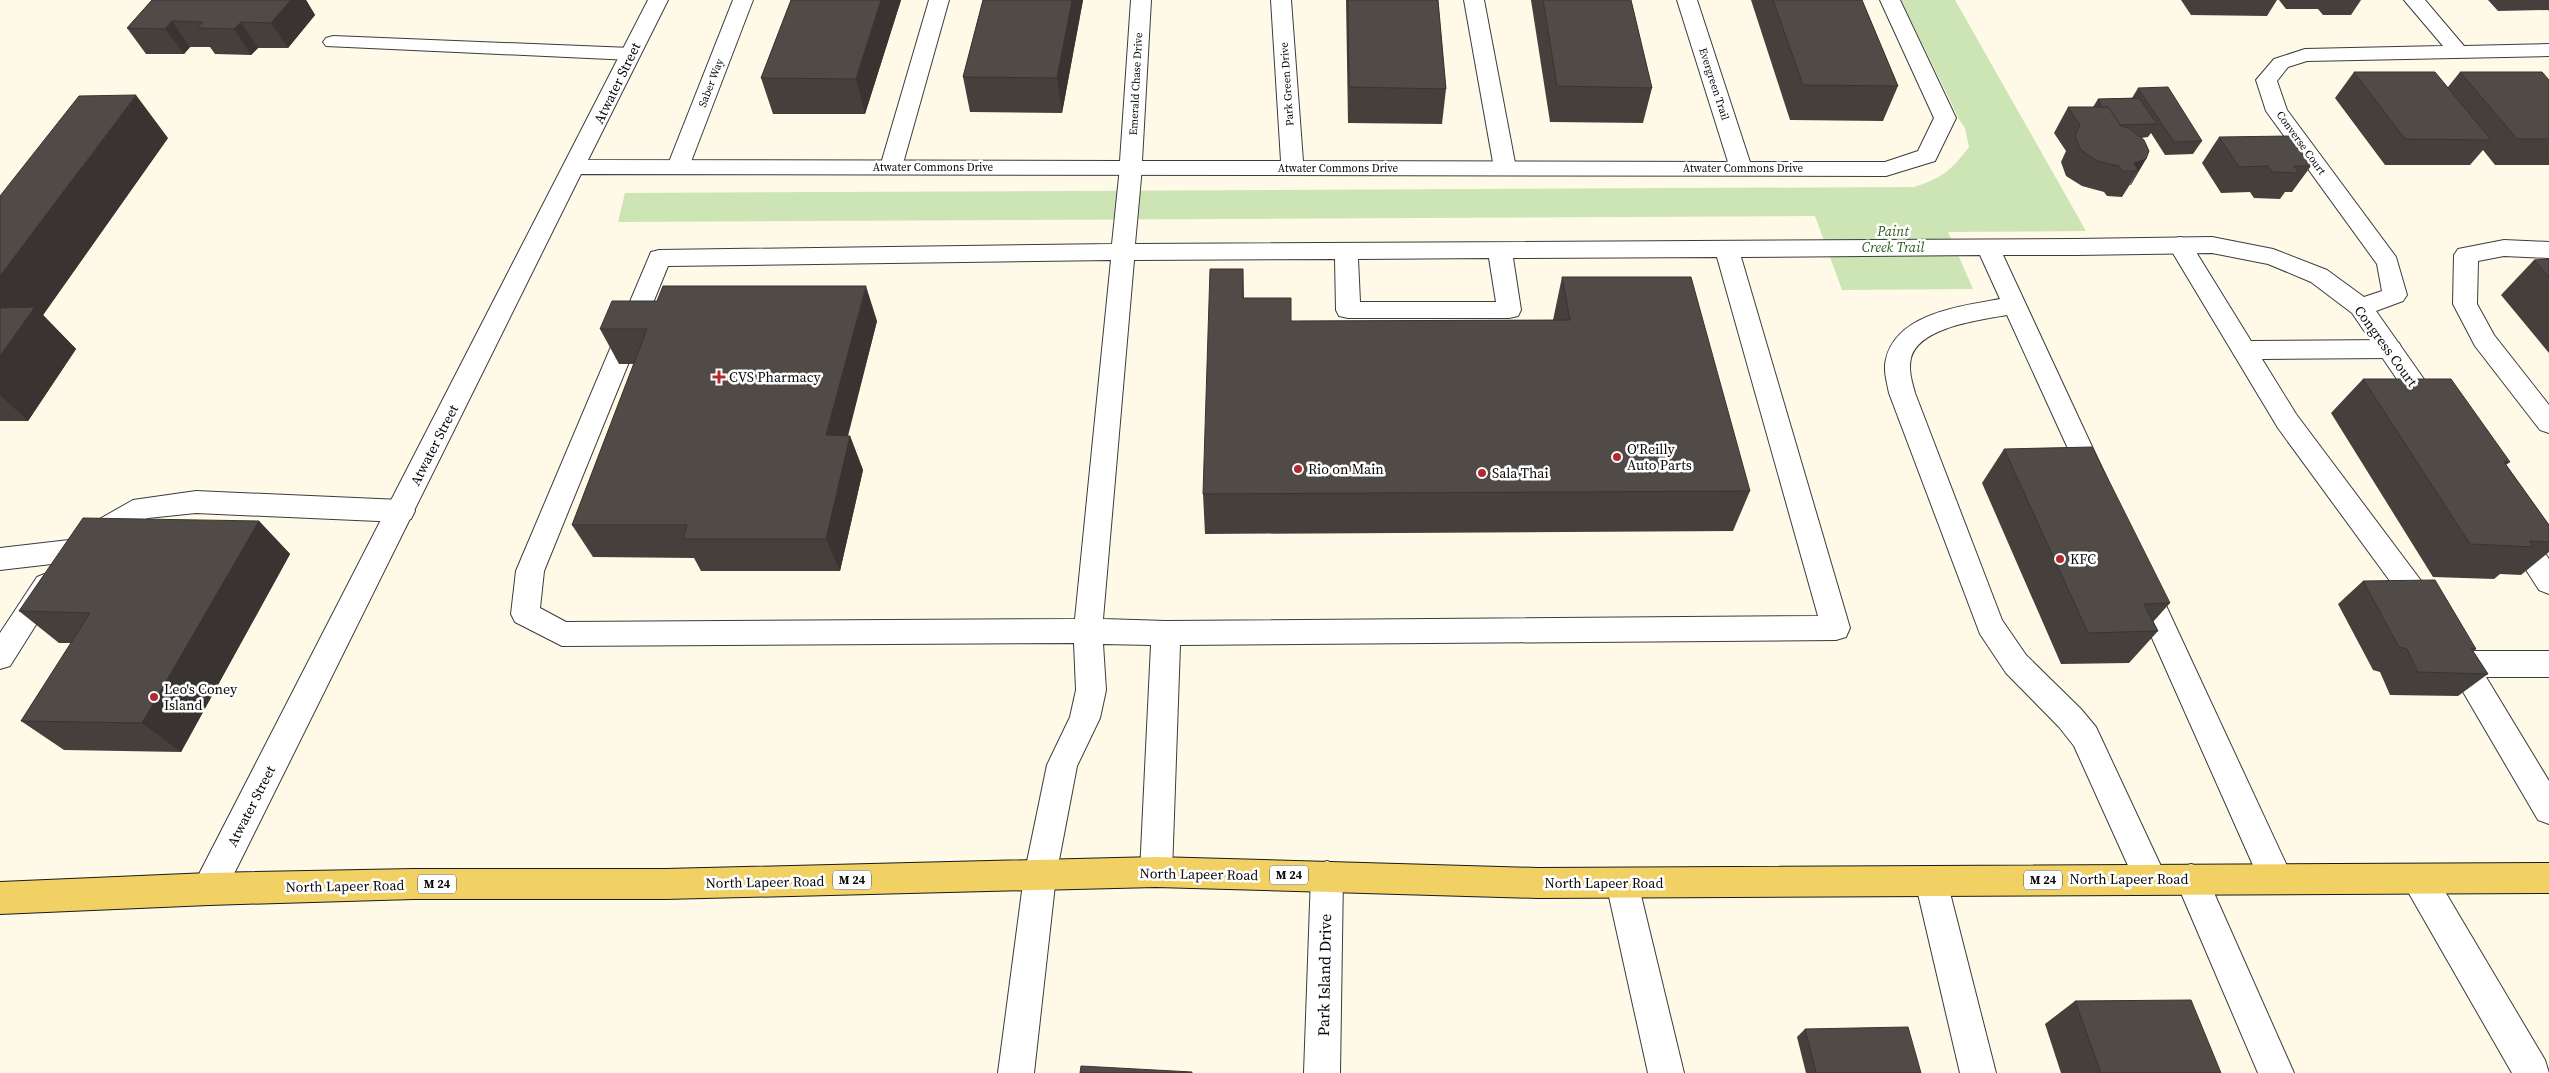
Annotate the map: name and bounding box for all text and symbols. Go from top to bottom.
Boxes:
street label: Emerald Chase Drive [1126,32,1146,136]
street label: Atwater Street [589,39,646,127]
street label: Park Green Drive [1277,41,1297,126]
street label: Evergreen Trail [1695,46,1733,122]
street label: Saber Way [695,56,727,110]
street label: Converse Court [2273,108,2329,178]
street label: Atwater Commons Drive [873,160,994,175]
street label: Atwater Commons Drive [1278,161,1399,176]
street label: Atwater Commons Drive [1683,161,1804,176]
park label: Paint Creek Trail [1862,221,1924,257]
street label: Congress Court [2350,301,2423,391]
place label: CVS Pharmacy [729,367,821,387]
marker: CVS Pharmacy [713,371,725,383]
street label: Atwater Street [405,401,463,489]
place label: O'Reilly Auto Parts [1627,439,1692,475]
marker: O'Reilly Auto Parts [1611,451,1623,463]
place label: Rio on Main [1308,459,1384,479]
marker: Rio on Main [1292,463,1304,475]
place label: Sala Thai [1492,463,1549,483]
marker: Sala Thai [1476,467,1488,479]
place label: KFC [2070,549,2096,569]
marker: KFC [2054,553,2066,565]
place label: Leo's Coney Island [164,679,238,715]
marker: Leo's Coney Island [148,691,160,703]
street label: Atwater Street [222,762,280,850]
street label: North Lapeer Road [1139,863,1259,885]
road number: M 24 [1270,866,1308,884]
street label: North Lapeer Road [2070,869,2188,889]
road number: M 24 [833,870,871,890]
road number: M 24 [2024,870,2062,890]
street label: North Lapeer Road [705,871,825,893]
street label: North Lapeer Road [1545,873,1663,893]
road number: M 24 [418,874,456,894]
street label: North Lapeer Road [285,875,405,897]
street label: Park Island Drive [1312,913,1336,1037]

